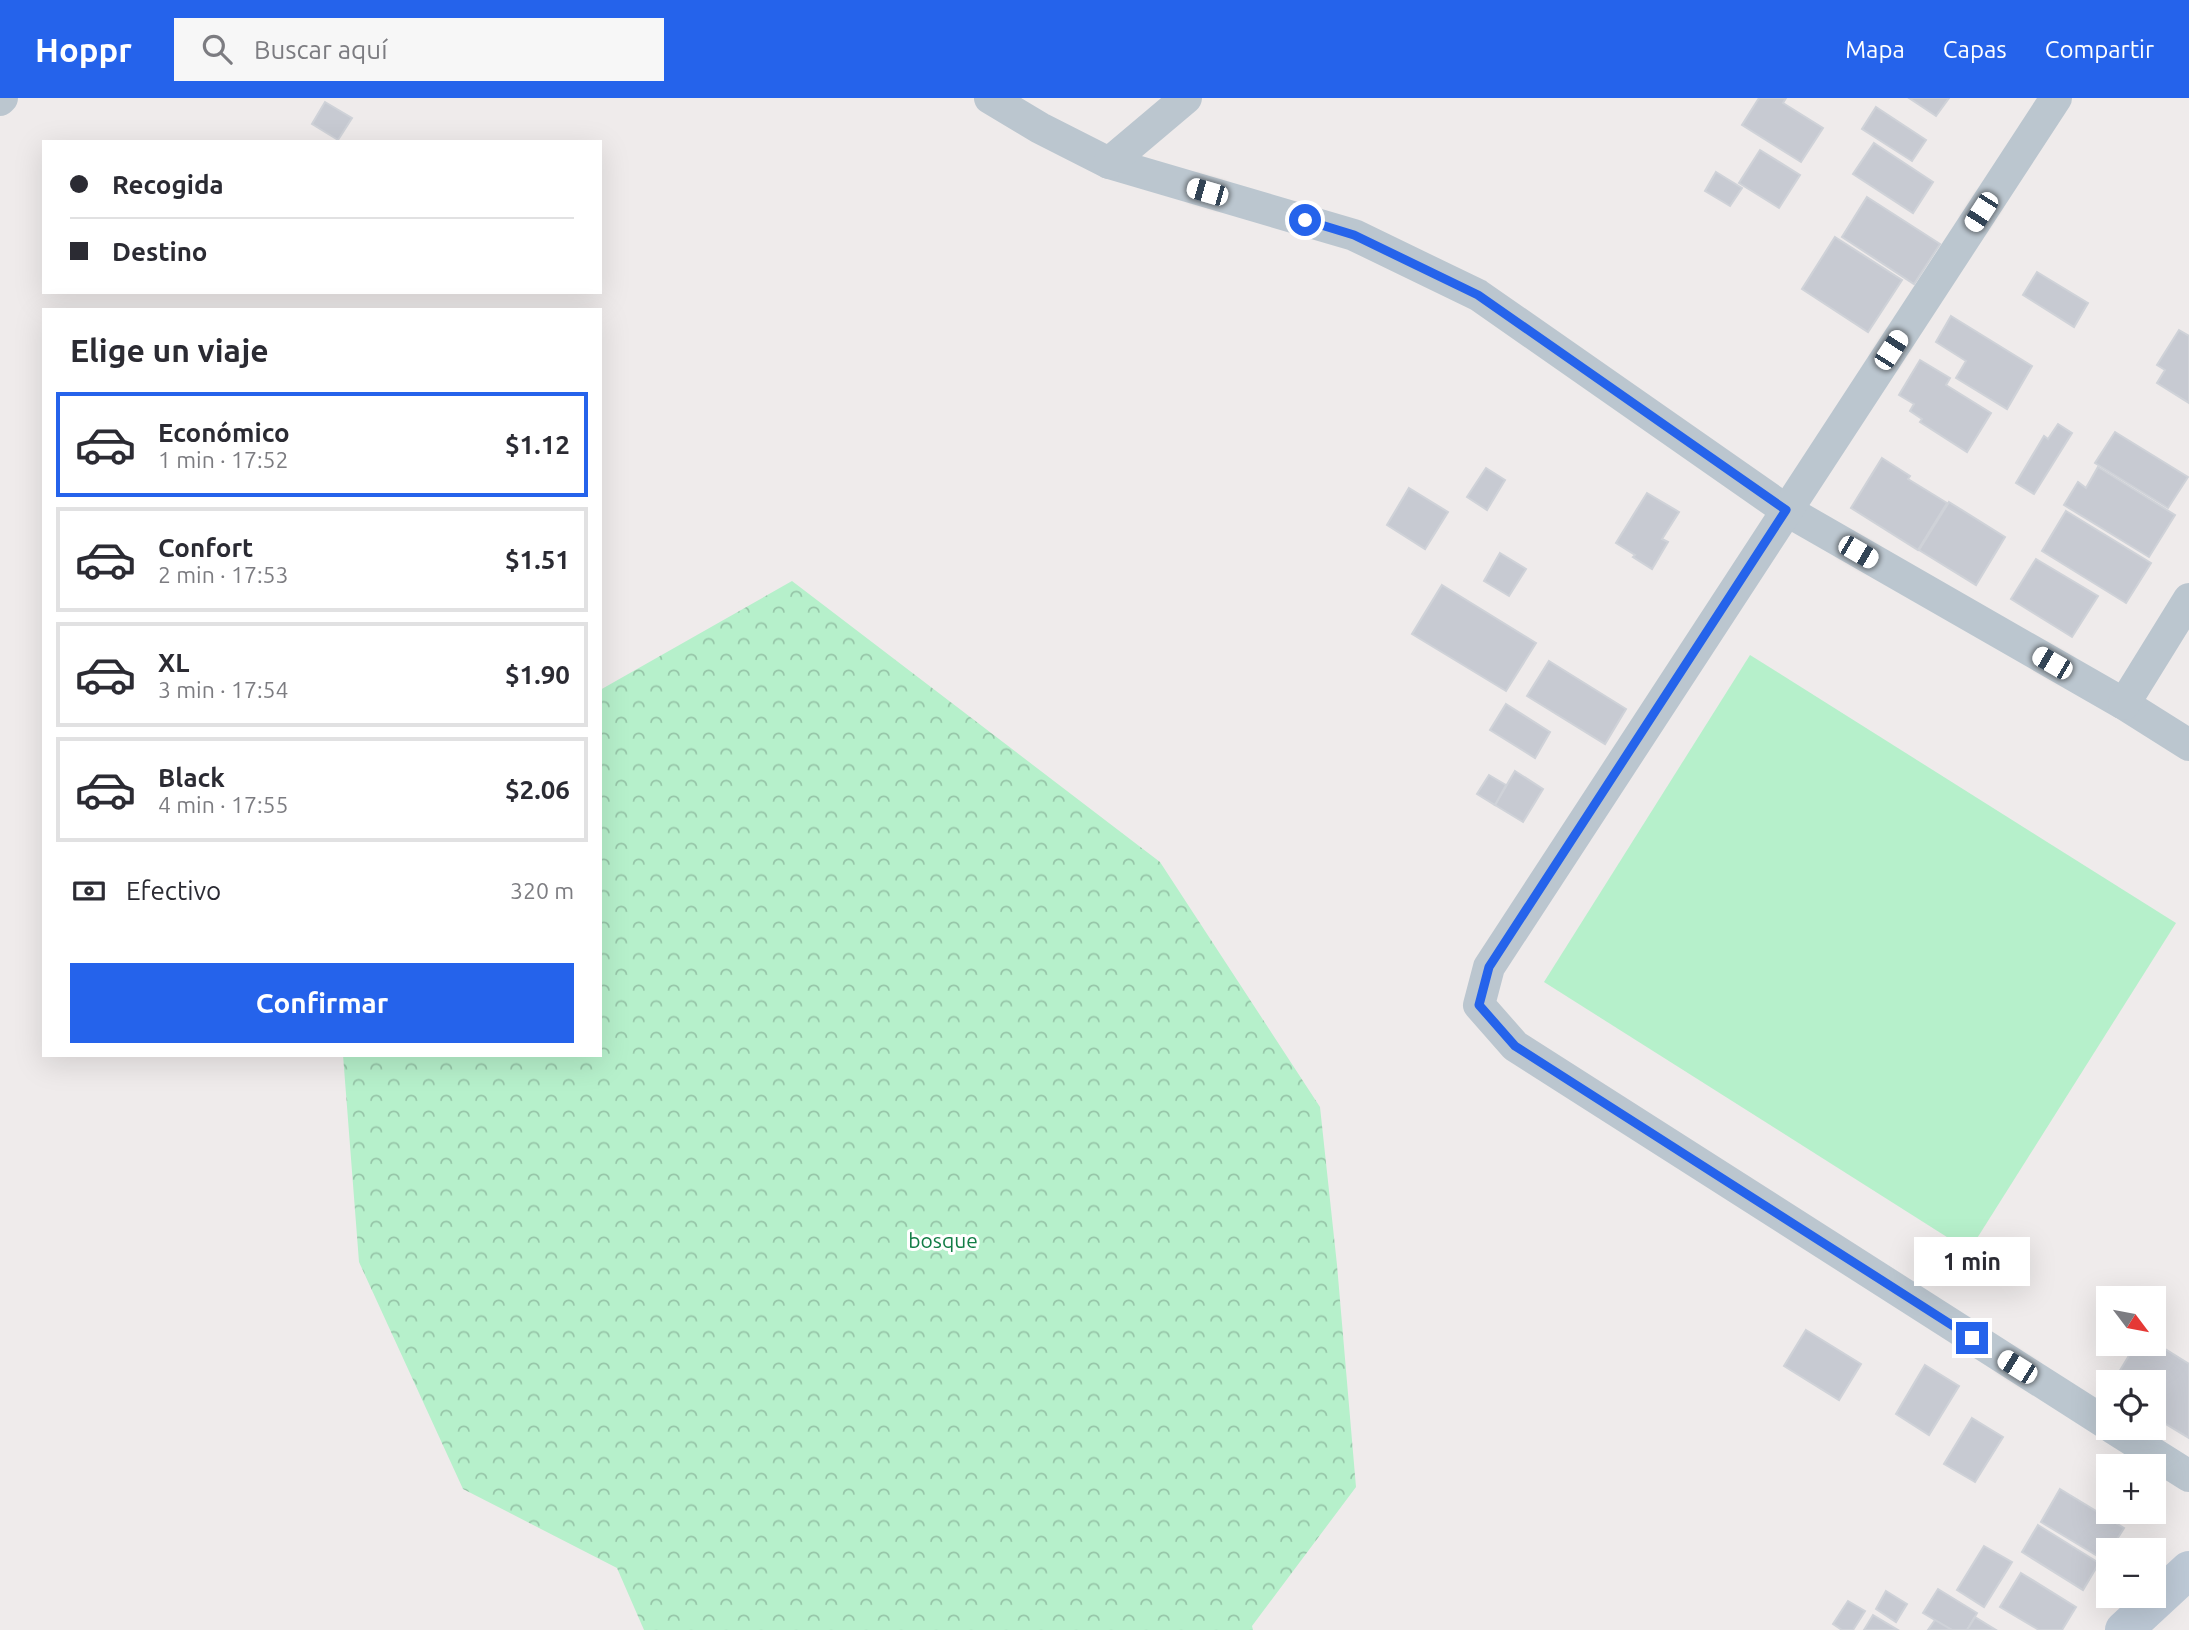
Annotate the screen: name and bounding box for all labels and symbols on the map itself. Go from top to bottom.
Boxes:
car [1184,176,1231,208]
car [1961,189,2002,235]
route start [1289,204,1321,236]
car [1871,327,1912,373]
car [1835,532,1882,572]
car [2029,643,2076,683]
park label: bosque [908,1228,978,1252]
callout: 1 min [1914,1236,2030,1286]
north arrow [2096,1286,2166,1356]
route end [1956,1322,1988,1354]
car [1994,1347,2041,1387]

